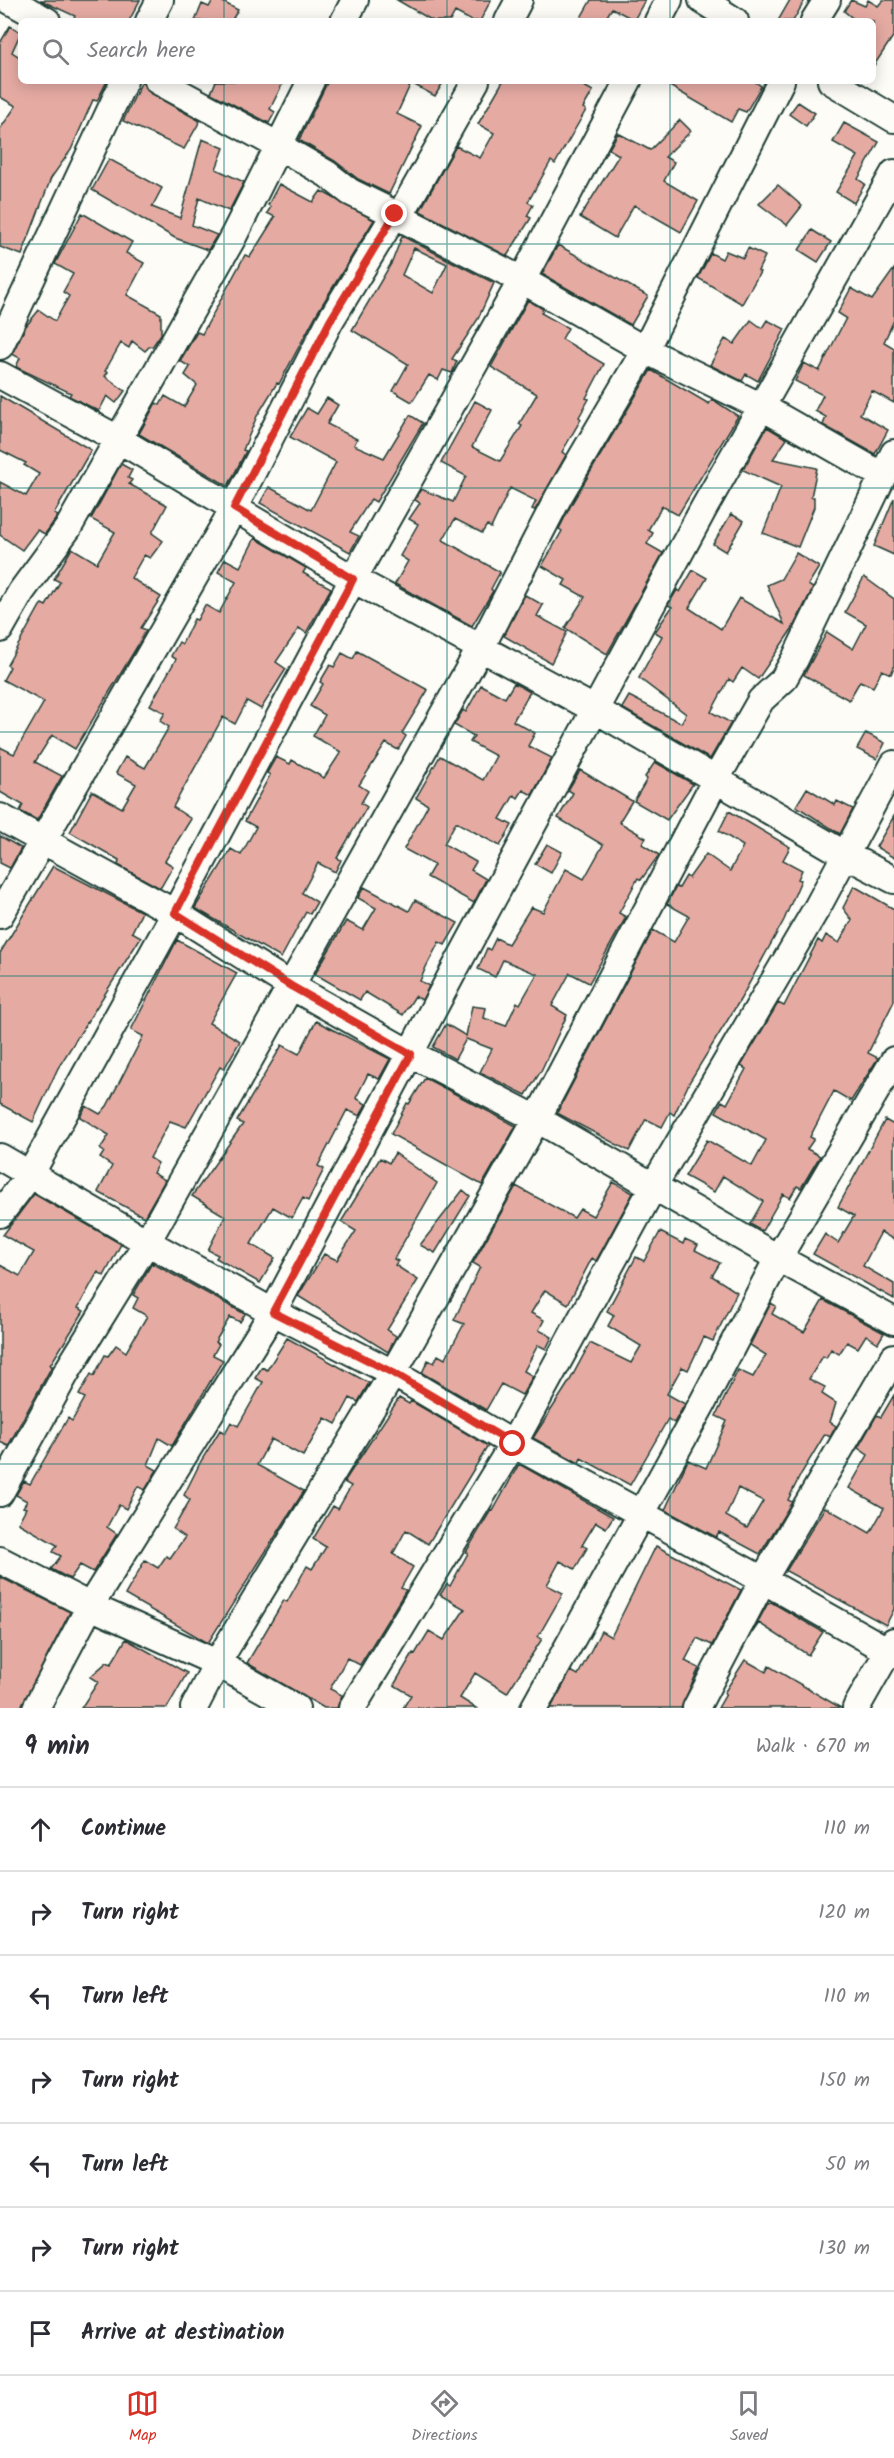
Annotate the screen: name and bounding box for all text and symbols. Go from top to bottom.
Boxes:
search box [18,18,876,84]
text: Search here [87,34,195,69]
icon: search [39,35,72,68]
route end [381,200,407,226]
route start [499,1430,525,1456]
text: 9 min [24,1726,90,1768]
text: Walk · 670 m [756,1731,870,1763]
text: Continue [81,1812,166,1847]
icon: ahead [24,1813,57,1846]
text: 110 m [824,1813,870,1845]
text: Turn right [81,1896,179,1931]
icon: right [24,1897,57,1930]
text: 120 m [818,1897,870,1929]
text: Turn left [81,1980,168,2015]
icon: left [24,1981,57,2014]
text: 110 m [824,1981,870,2013]
text: Turn right [81,2064,179,2099]
icon: right [24,2065,57,2098]
text: 150 m [819,2065,870,2097]
text: Turn left [81,2148,168,2183]
icon: left [24,2149,57,2182]
text: 50 m [825,2149,870,2181]
text: Turn right [81,2232,179,2267]
icon: right [24,2233,57,2266]
text: 130 m [818,2233,870,2265]
text: Arrive at destination [81,2316,284,2351]
icon: arrive [24,2317,57,2350]
tab: Map [126,2387,159,2448]
tab: Directions [411,2387,478,2448]
tab: Saved [730,2387,768,2448]

